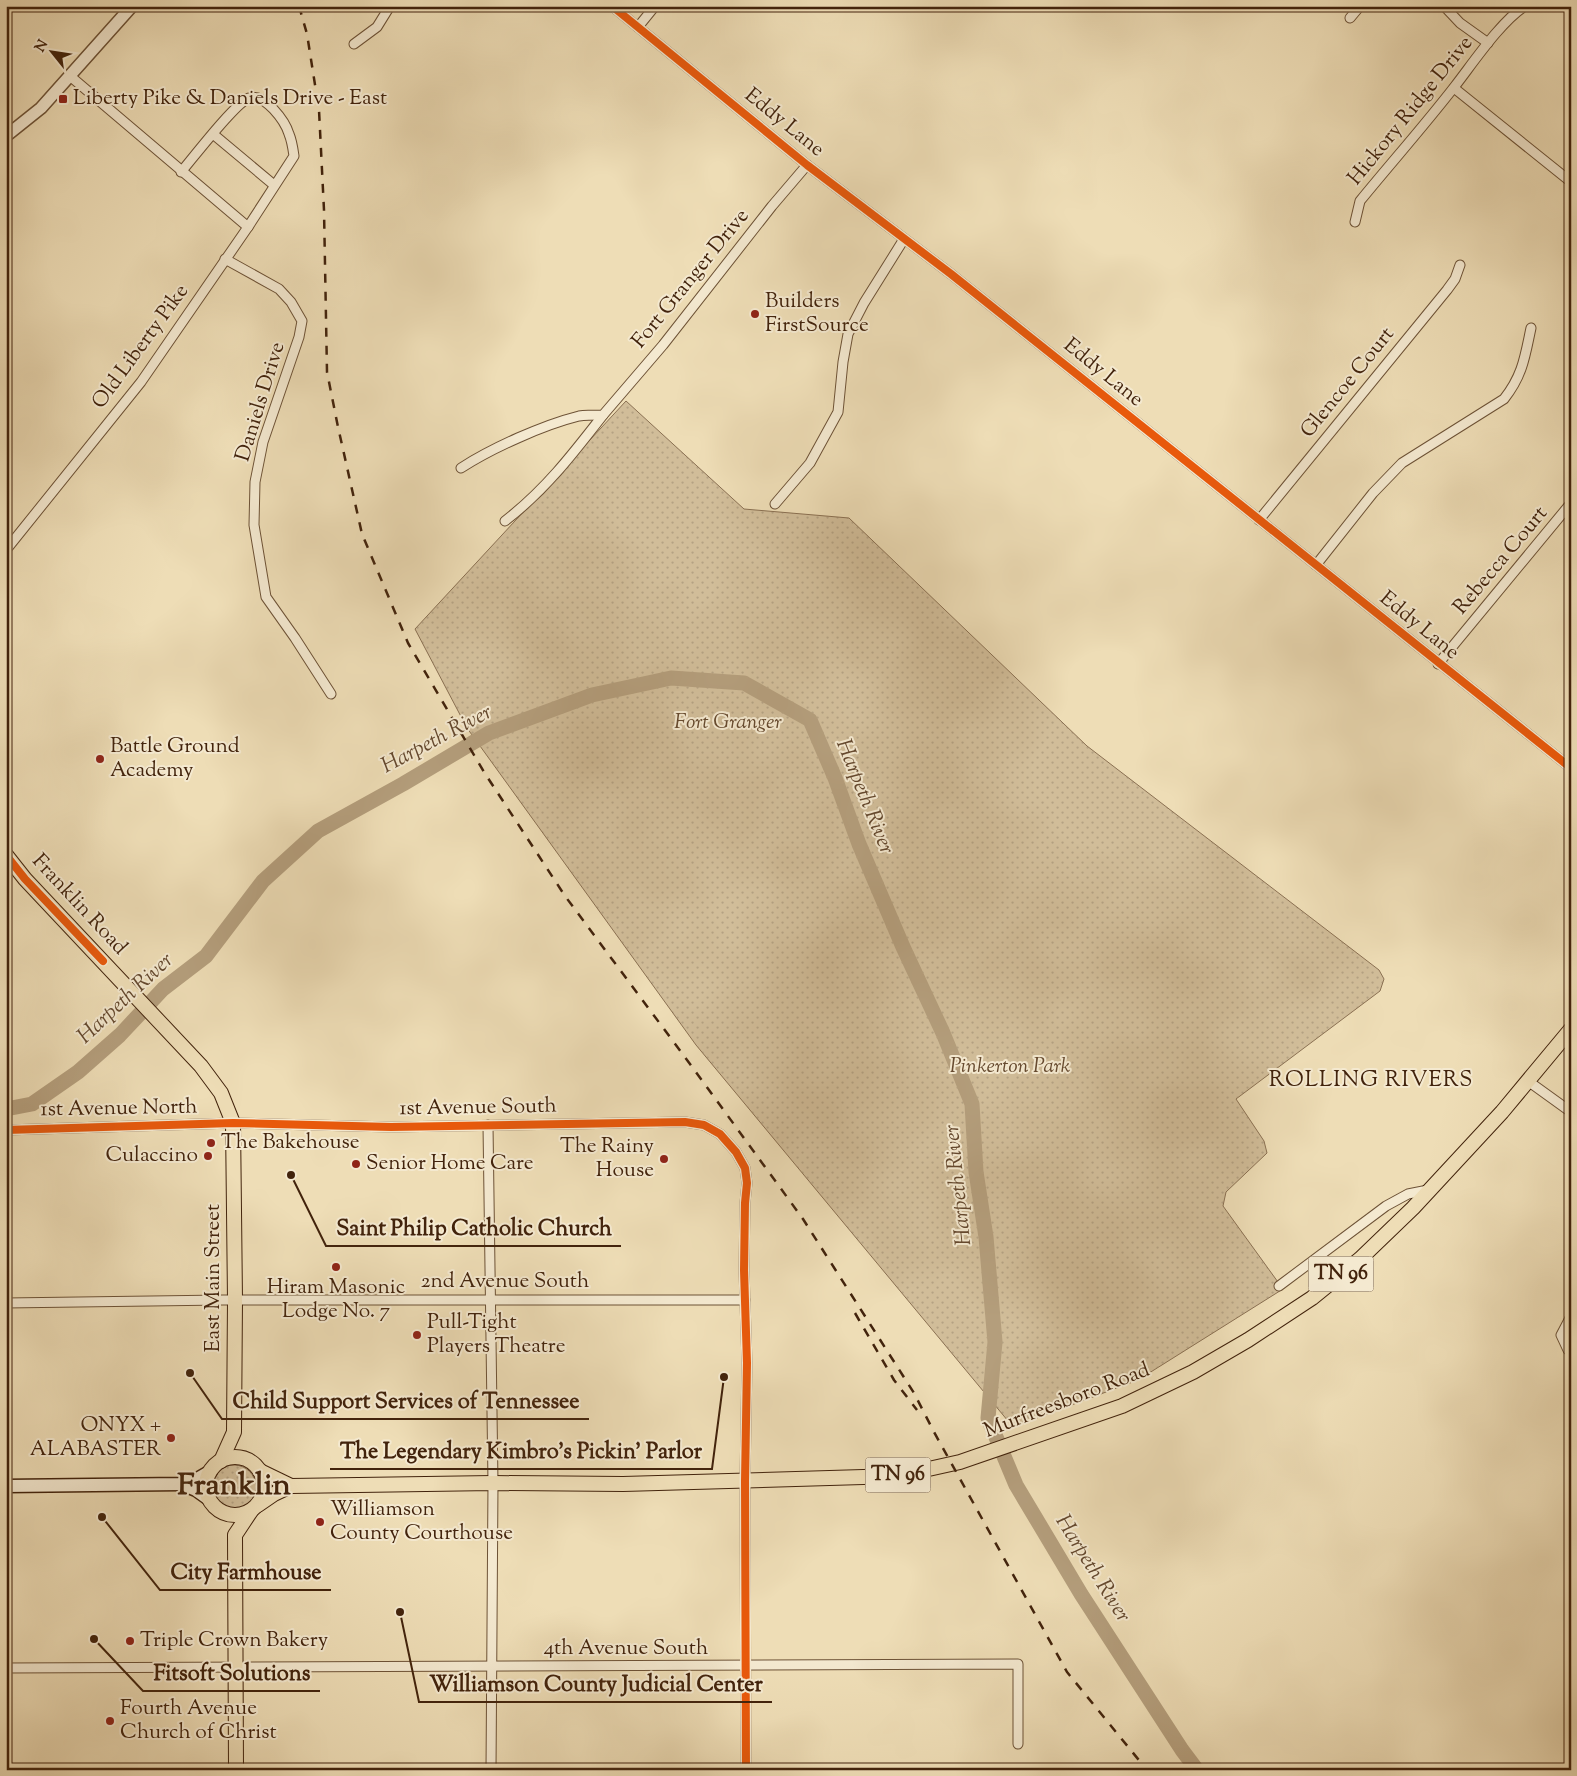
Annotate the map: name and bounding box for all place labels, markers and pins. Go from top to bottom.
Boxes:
place label: Liberty Pike & Daniels Drive - East [73,84,387,114]
marker: Liberty Pike & Daniels Drive - East [57,93,69,105]
place label: Builders FirstSource [765,287,869,341]
marker: Builders FirstSource [749,308,761,320]
place label: Battle Ground Academy [110,732,240,786]
marker: Battle Ground Academy [94,753,106,765]
place label: The Bakehouse [221,1128,360,1158]
place label: The Rainy House [560,1132,655,1186]
marker: The Bakehouse [205,1137,217,1149]
place label: Culaccino [105,1141,198,1171]
place label: Senior Home Care [366,1149,534,1179]
marker: Culaccino [202,1150,214,1162]
marker: The Rainy House [658,1153,670,1165]
marker: Senior Home Care [350,1158,362,1170]
callout: Saint Philip Catholic Church [326,1209,621,1246]
marker: Hiram Masonic Lodge No. 7 [330,1261,342,1273]
place label: Hiram Masonic Lodge No. 7 [267,1273,405,1327]
place label: Pull-Tight Players Theatre [427,1308,566,1362]
marker: Pull-Tight Players Theatre [411,1329,423,1341]
callout: Child Support Services of Tennessee [222,1382,589,1419]
place label: ONYX + ALABASTER [30,1411,161,1465]
marker: ONYX + ALABASTER [165,1432,177,1444]
callout: The Legendary Kimbro's Pickin' Parlor [330,1432,712,1469]
place label: Williamson County Courthouse [330,1495,513,1549]
marker: Williamson County Courthouse [314,1516,326,1528]
callout: City Farmhouse [160,1553,331,1590]
place label: Triple Crown Bakery [140,1626,329,1656]
marker: Triple Crown Bakery [124,1635,136,1647]
callout: Fitsoft Solutions [143,1654,320,1691]
callout: Williamson County Judicial Center [419,1665,772,1702]
place label: Fourth Avenue Church of Christ [120,1694,277,1748]
marker: Fourth Avenue Church of Christ [104,1715,116,1727]

